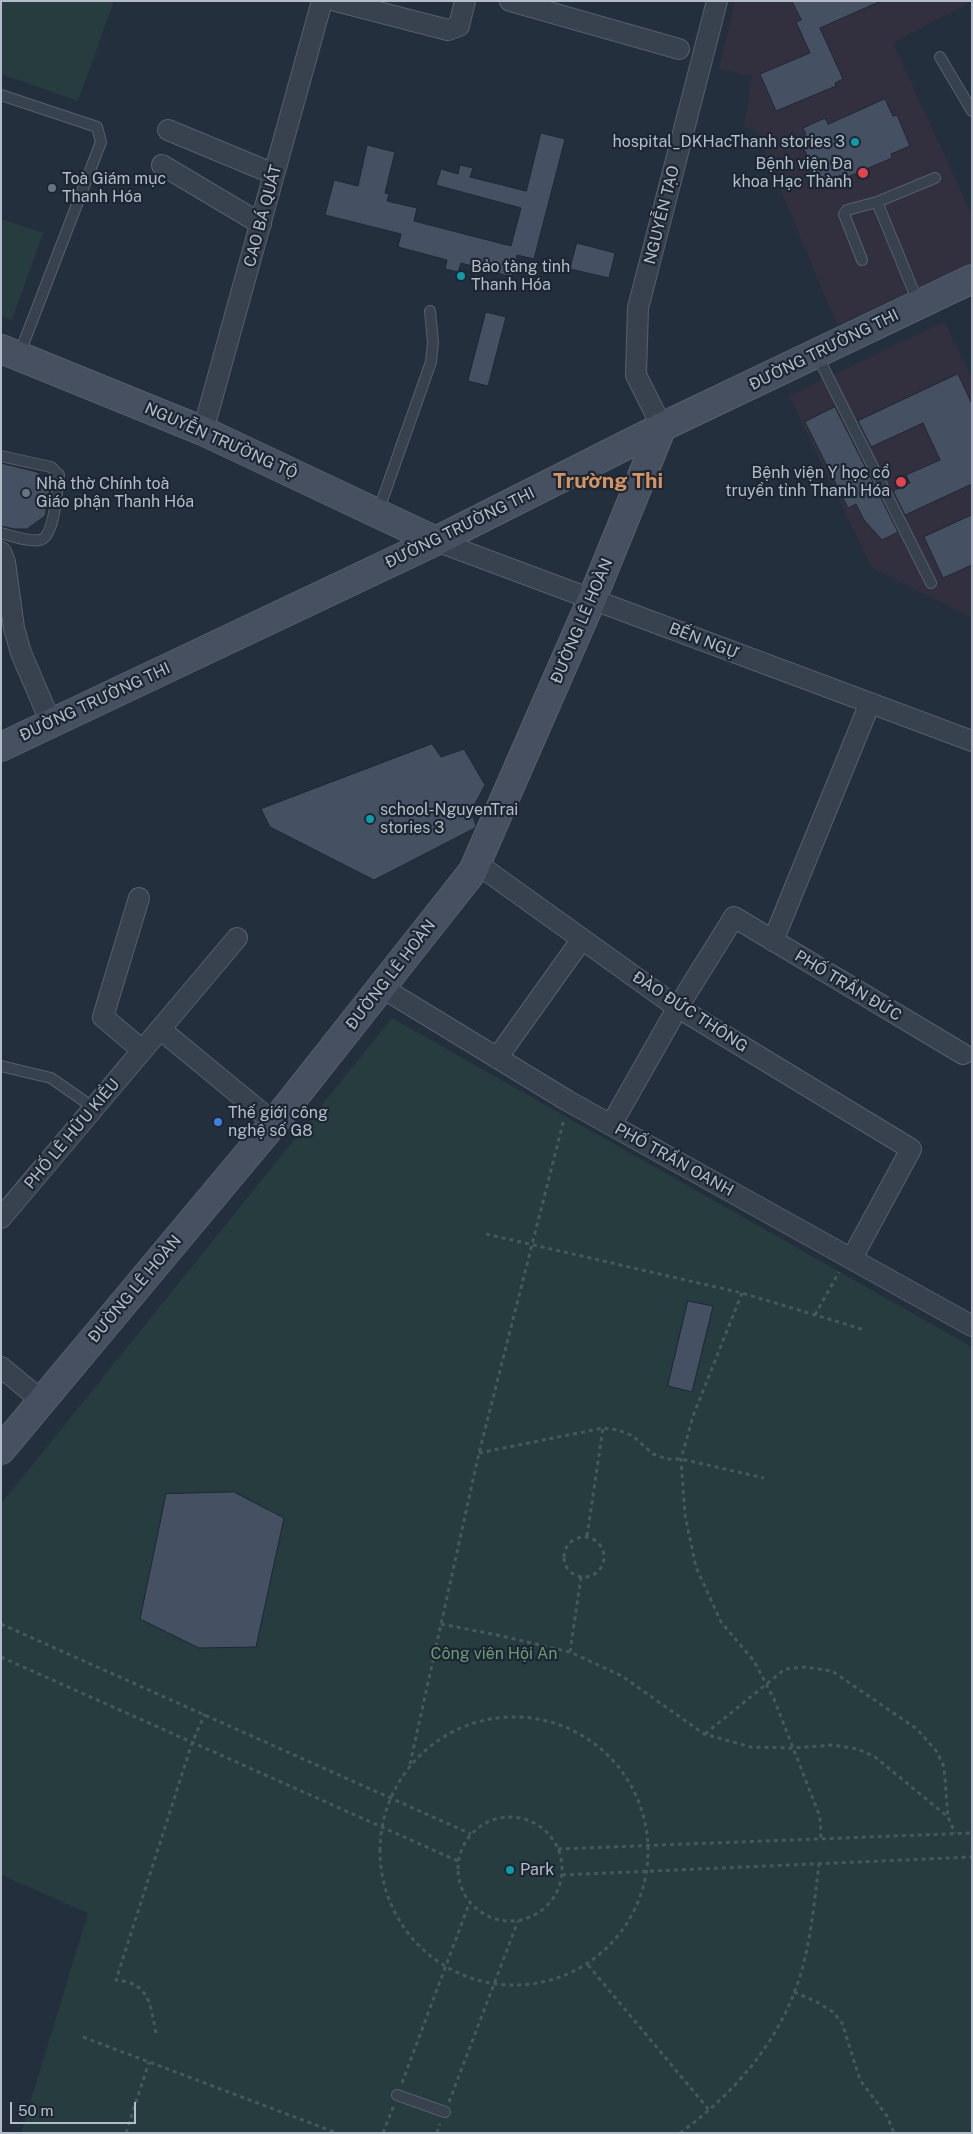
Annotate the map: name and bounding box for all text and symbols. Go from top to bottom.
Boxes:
place label: hospital_DKHacThanh stories 3 [612,132,845,152]
marker: hospital_DKHacThanh stories 3 [849,136,861,148]
place label: Bệnh viện Đa khoa Hạc Thành [732,154,852,192]
street label: CAO BÁ QUÁT [240,163,286,269]
street label: NGUYỄN TẠO [640,164,684,266]
marker: Bệnh viện Đa khoa Hạc Thành [856,166,870,180]
place label: Toà Giám mục Thanh Hóa [62,169,166,207]
marker: Toà Giám mục Thanh Hóa [46,182,58,194]
place label: Bảo tàng tỉnh Thanh Hóa [471,257,570,295]
marker: Bảo tàng tỉnh Thanh Hóa [455,270,467,282]
street label: ĐƯỜNG TRƯỜNG THI [746,305,902,395]
street label: NGUYỄN TRƯỜNG TỘ [142,399,300,483]
place label: Bệnh viện Y học cổ truyền tỉnh Thanh Hóa [725,463,890,501]
district label: Trường Thi [553,469,663,495]
place label: Nhà thờ Chính toà Giáo phận Thanh Hóa [36,474,194,512]
marker: Bệnh viện Y học cổ truyền tỉnh Thanh Hóa [894,475,908,489]
street label: ĐƯỜNG TRƯỜNG THI [382,483,538,573]
marker: Nhà thờ Chính toà Giáo phận Thanh Hóa [20,487,32,499]
street label: ĐƯỜNG LÊ HOÀN [547,555,617,687]
street label: BẾN NGỰ [666,619,742,663]
street label: ĐƯỜNG TRƯỜNG THI [17,659,173,745]
place label: school-NguyenTrai stories 3 [380,800,518,838]
marker: school-NguyenTrai stories 3 [364,813,376,825]
street label: ĐƯỜNG LÊ HOÀN [342,916,440,1034]
street label: PHỐ TRẦN ĐỨC [791,947,905,1025]
street label: ĐÀO ĐỨC THÔNG [629,968,751,1056]
street label: PHỐ LÊ HỮU KIỀU [20,1075,124,1193]
place label: Thế giới công nghệ số G8 [228,1103,328,1141]
marker: Thế giới công nghệ số G8 [212,1116,224,1128]
street label: PHỐ TRẦN OANH [611,1119,737,1201]
street label: ĐƯỜNG LÊ HOÀN [84,1231,186,1347]
park label: Công viên Hội An [431,1644,557,1664]
place label: Park [520,1860,554,1880]
marker: Park [504,1864,516,1876]
scale bar [12,2092,139,2124]
text: 50 m [18,2102,53,2119]

